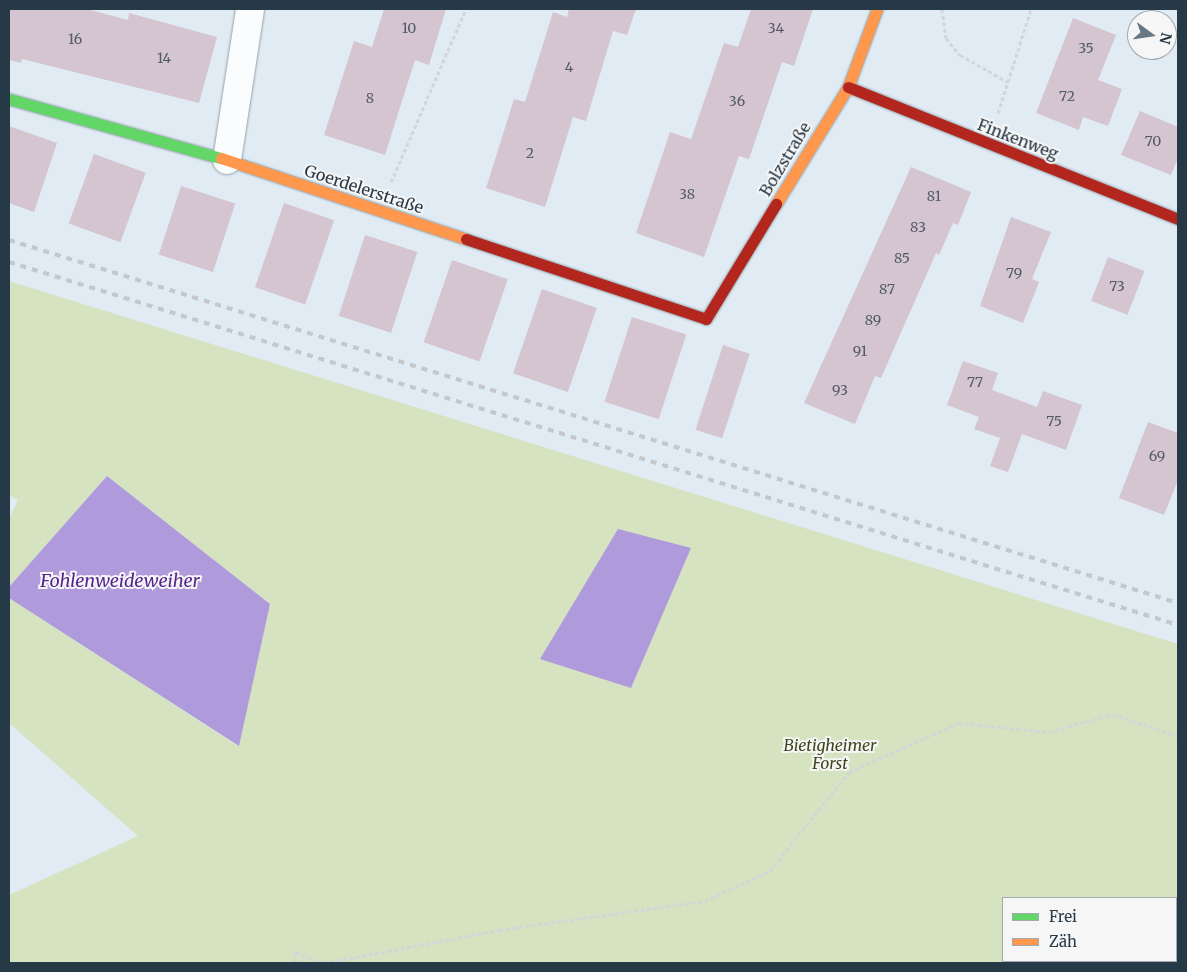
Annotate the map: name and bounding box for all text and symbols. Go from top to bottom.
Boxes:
north arrow [1127,10,1177,60]
house number: 10 [402,20,416,36]
house number: 34 [768,20,784,36]
house number: 16 [68,31,82,47]
text: N [1156,31,1176,46]
house number: 35 [1078,40,1094,56]
house number: 14 [157,50,171,66]
house number: 4 [565,59,573,75]
house number: 72 [1059,88,1075,104]
house number: 8 [366,90,374,106]
house number: 36 [729,93,745,109]
street label: Finkenweg [975,115,1061,163]
street label: Bolzstraße [755,118,815,200]
house number: 70 [1145,133,1161,149]
house number: 2 [526,145,534,161]
street label: Goerdelerstraße [302,161,426,217]
house number: 38 [679,186,695,202]
house number: 81 [927,188,941,204]
house number: 83 [910,219,926,235]
house number: 85 [894,250,910,266]
house number: 79 [1006,265,1022,281]
house number: 73 [1109,278,1125,294]
house number: 87 [879,281,895,297]
house number: 89 [865,312,881,328]
house number: 91 [853,343,867,359]
house number: 77 [967,374,983,390]
house number: 93 [832,382,848,398]
house number: 75 [1046,413,1062,429]
house number: 69 [1149,448,1165,464]
water label: Fohlenweideweiher [40,570,200,592]
park label: Bietigheimer Forst [783,735,877,773]
legend [1002,897,1177,962]
text: Frei [1049,907,1077,926]
text: Zäh [1049,932,1077,951]

